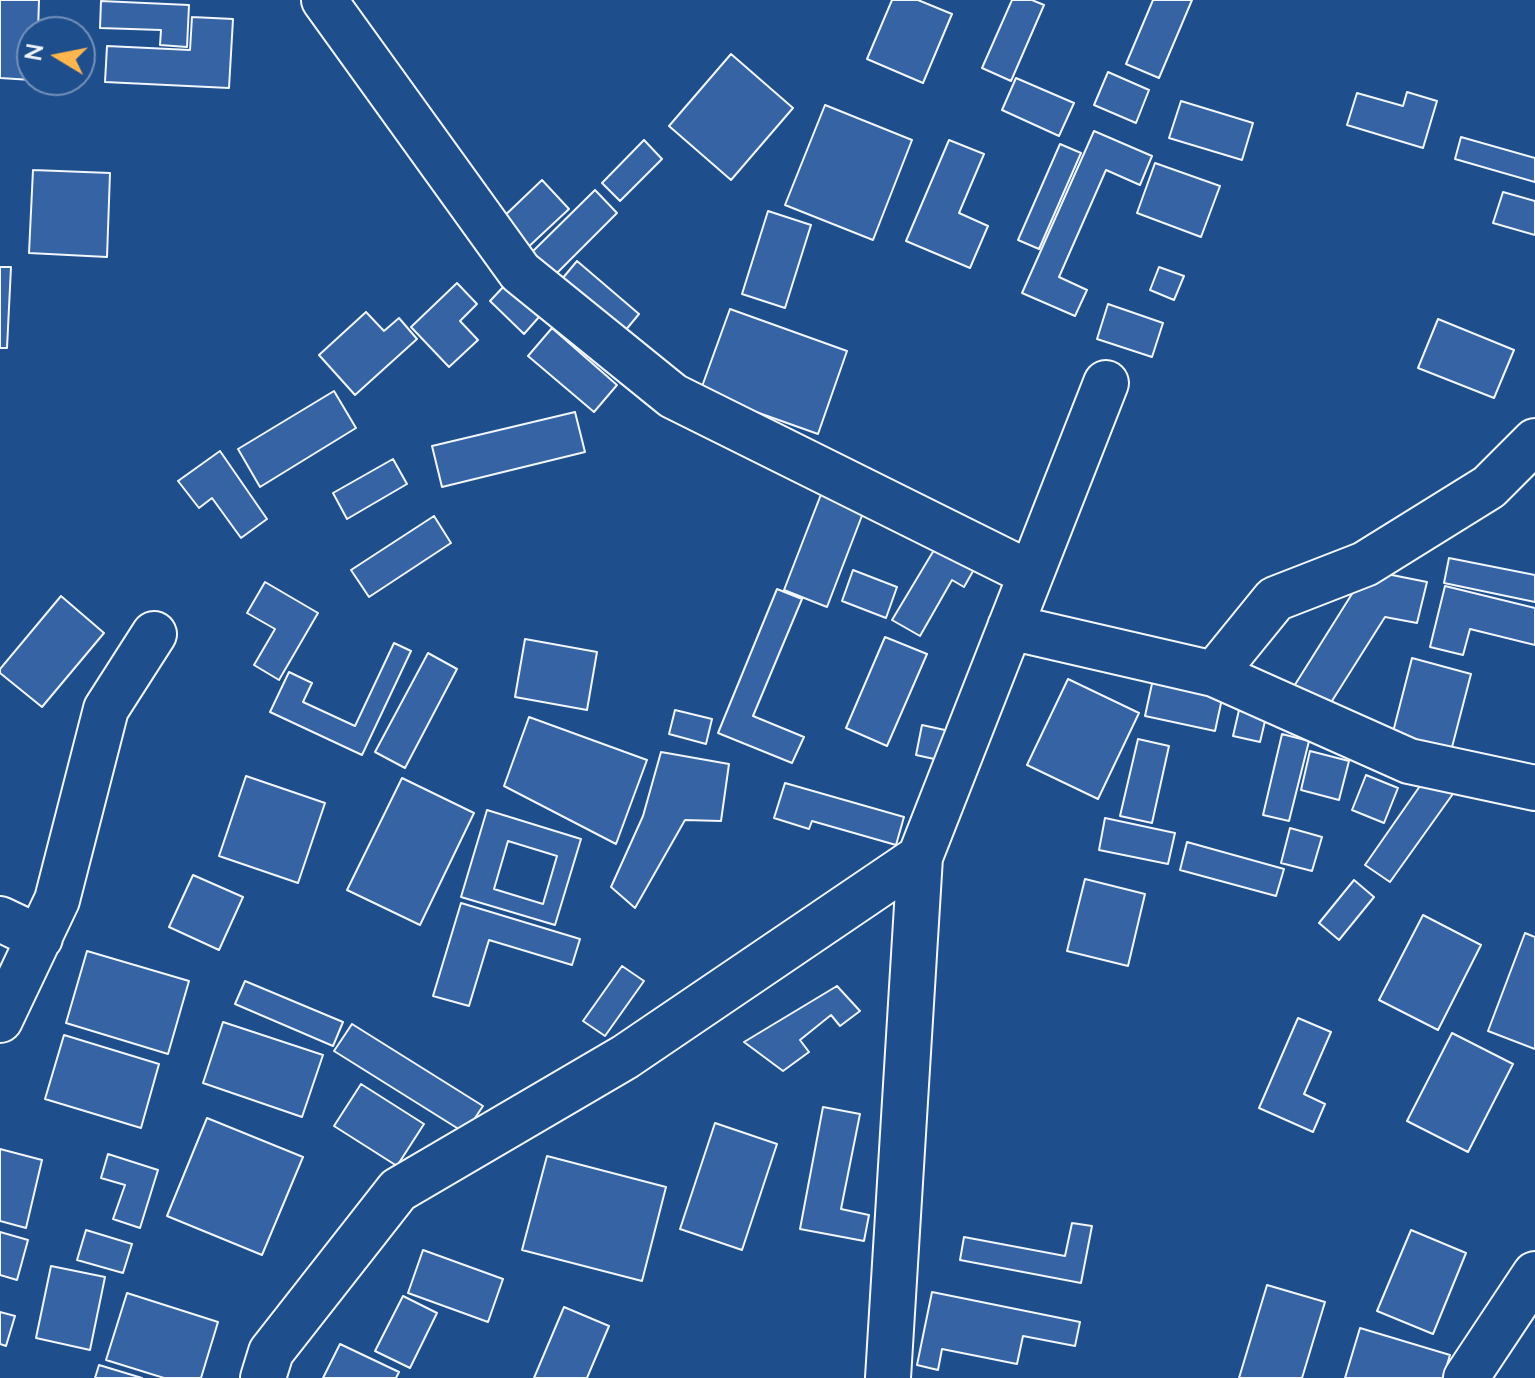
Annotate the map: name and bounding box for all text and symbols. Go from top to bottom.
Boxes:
north arrow [16,16,96,96]
text: N [19,41,49,63]

